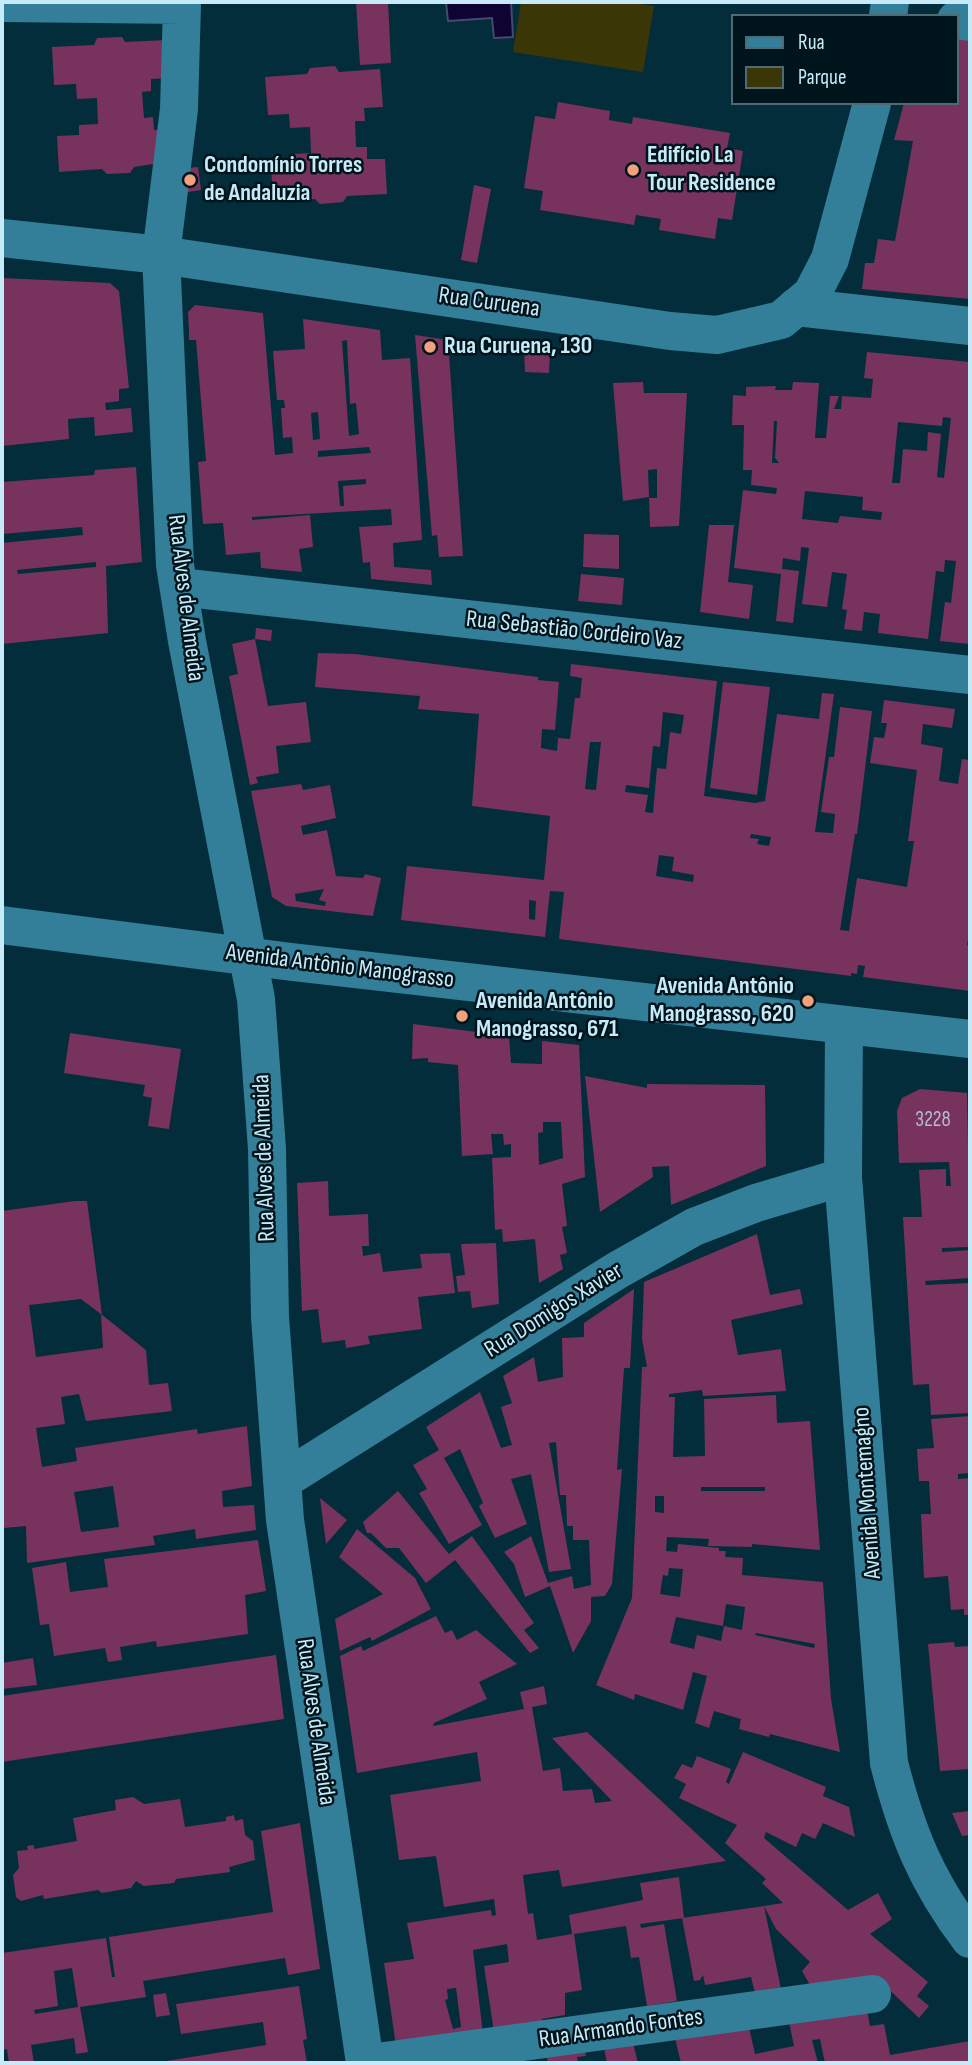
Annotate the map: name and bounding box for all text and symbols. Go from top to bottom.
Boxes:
legend [730,14,958,105]
text: Rua [798,30,825,55]
text: Parque [798,65,846,90]
place label: Edifício La Tour Residence [647,142,776,198]
place label: Condomínio Torres de Andaluzia [204,152,362,208]
marker: Edifício La Tour Residence [625,162,641,178]
marker: Condomínio Torres de Andaluzia [182,172,198,188]
street label: Rua Curuena [437,282,541,324]
place label: Rua Curuena, 130 [444,333,592,361]
marker: Rua Curuena, 130 [422,339,438,355]
street label: Rua Alves de Almeida [160,513,210,683]
street label: Rua Sebastião Cordeiro Vaz [465,605,683,657]
street label: Avenida Antônio Manograsso [224,939,456,995]
place label: Avenida Antônio Manograsso, 620 [650,973,794,1029]
place label: Avenida Antônio Manograsso, 671 [476,988,618,1044]
marker: Avenida Antônio Manograsso, 620 [800,993,816,1009]
marker: Avenida Antônio Manograsso, 671 [454,1008,470,1024]
street label: Rua Alves de Almeida [248,1074,282,1242]
house number: 3228 [915,1108,951,1134]
street label: Rua Domigos Xavier [480,1257,628,1365]
street label: Avenida Montemagno [848,1406,888,1580]
street label: Rua Alves de Almeida [289,1637,341,1807]
street label: Rua Armando Fontes [537,2003,705,2055]

